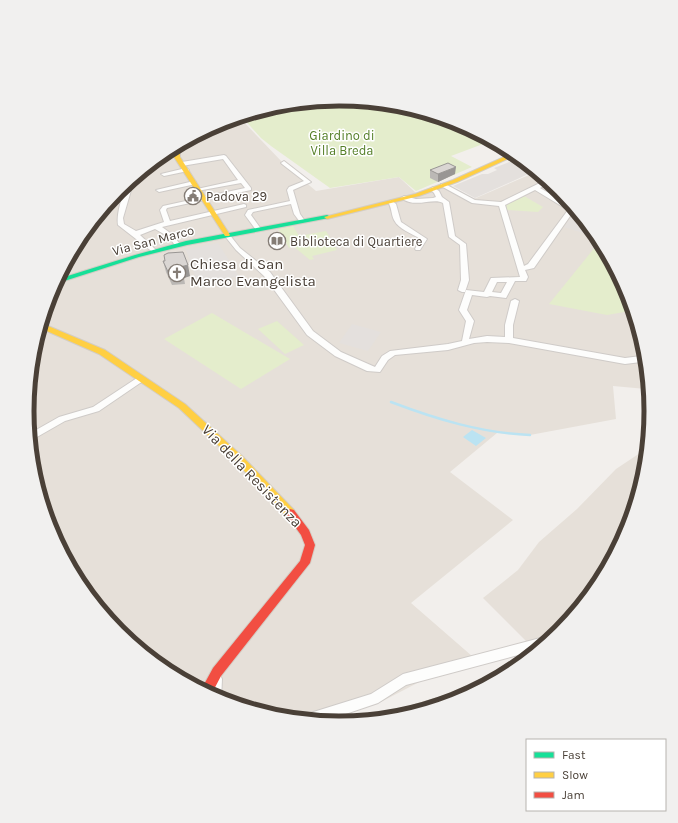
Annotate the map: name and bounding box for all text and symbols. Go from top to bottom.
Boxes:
park label: Giardino di Villa Breda [309,128,375,158]
public building icon: Padova 29 [183,186,203,206]
place label: Padova 29 [206,189,267,204]
street label: Via San Marco [111,222,196,259]
library icon: Biblioteca di Quartiere [267,231,287,251]
place label: Biblioteca di Quartiere [290,234,423,249]
place label: Chiesa di San Marco Evangelista [190,255,316,290]
church icon: Chiesa di San Marco Evangelista [167,263,187,283]
street label: Via della Resistenza [198,421,306,531]
legend [526,739,666,811]
text: Fast [562,748,586,762]
text: Slow [562,768,588,782]
text: Jam [562,788,585,802]

